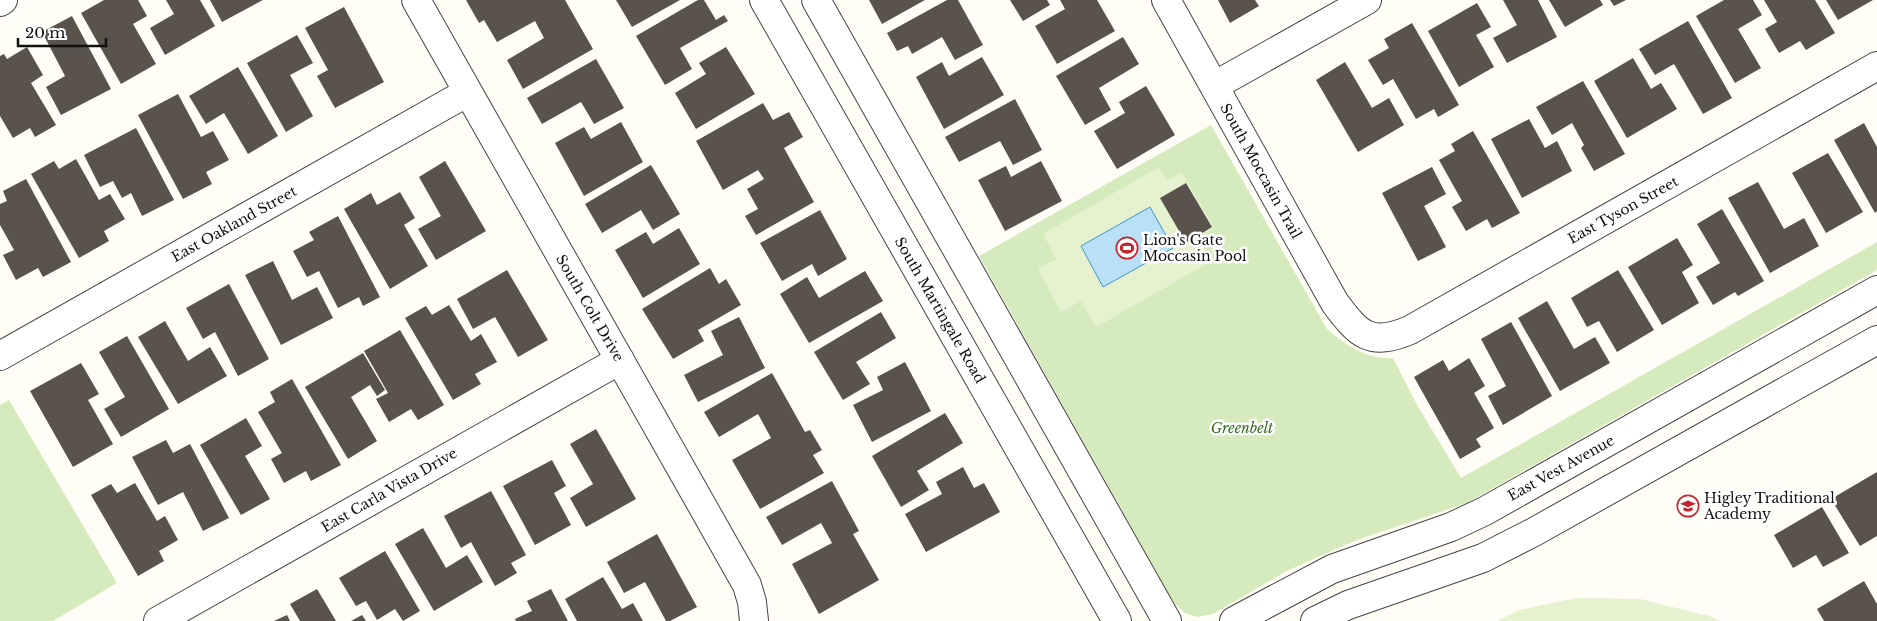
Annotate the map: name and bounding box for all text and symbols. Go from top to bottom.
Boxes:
scale bar [18,15,105,47]
text: 20 m [25,23,65,42]
street label: South Moccasin Trail [1216,100,1306,242]
street label: East Tyson Street [1565,172,1682,248]
street label: East Oakland Street [168,182,300,266]
place label: Lion's Gate Moccasin Pool [1143,231,1247,265]
street label: South Martingale Road [891,234,990,387]
sports icon: Lion's Gate Moccasin Pool [1115,236,1139,260]
street label: South Colt Drive [552,251,628,365]
park label: Greenbelt [1211,419,1274,437]
street label: East Vest Avenue [1504,431,1618,505]
street label: East Carla Vista Drive [318,444,460,536]
place label: Higley Traditional Academy [1703,489,1835,523]
school or university icon: Higley Traditional Academy [1676,494,1700,518]

